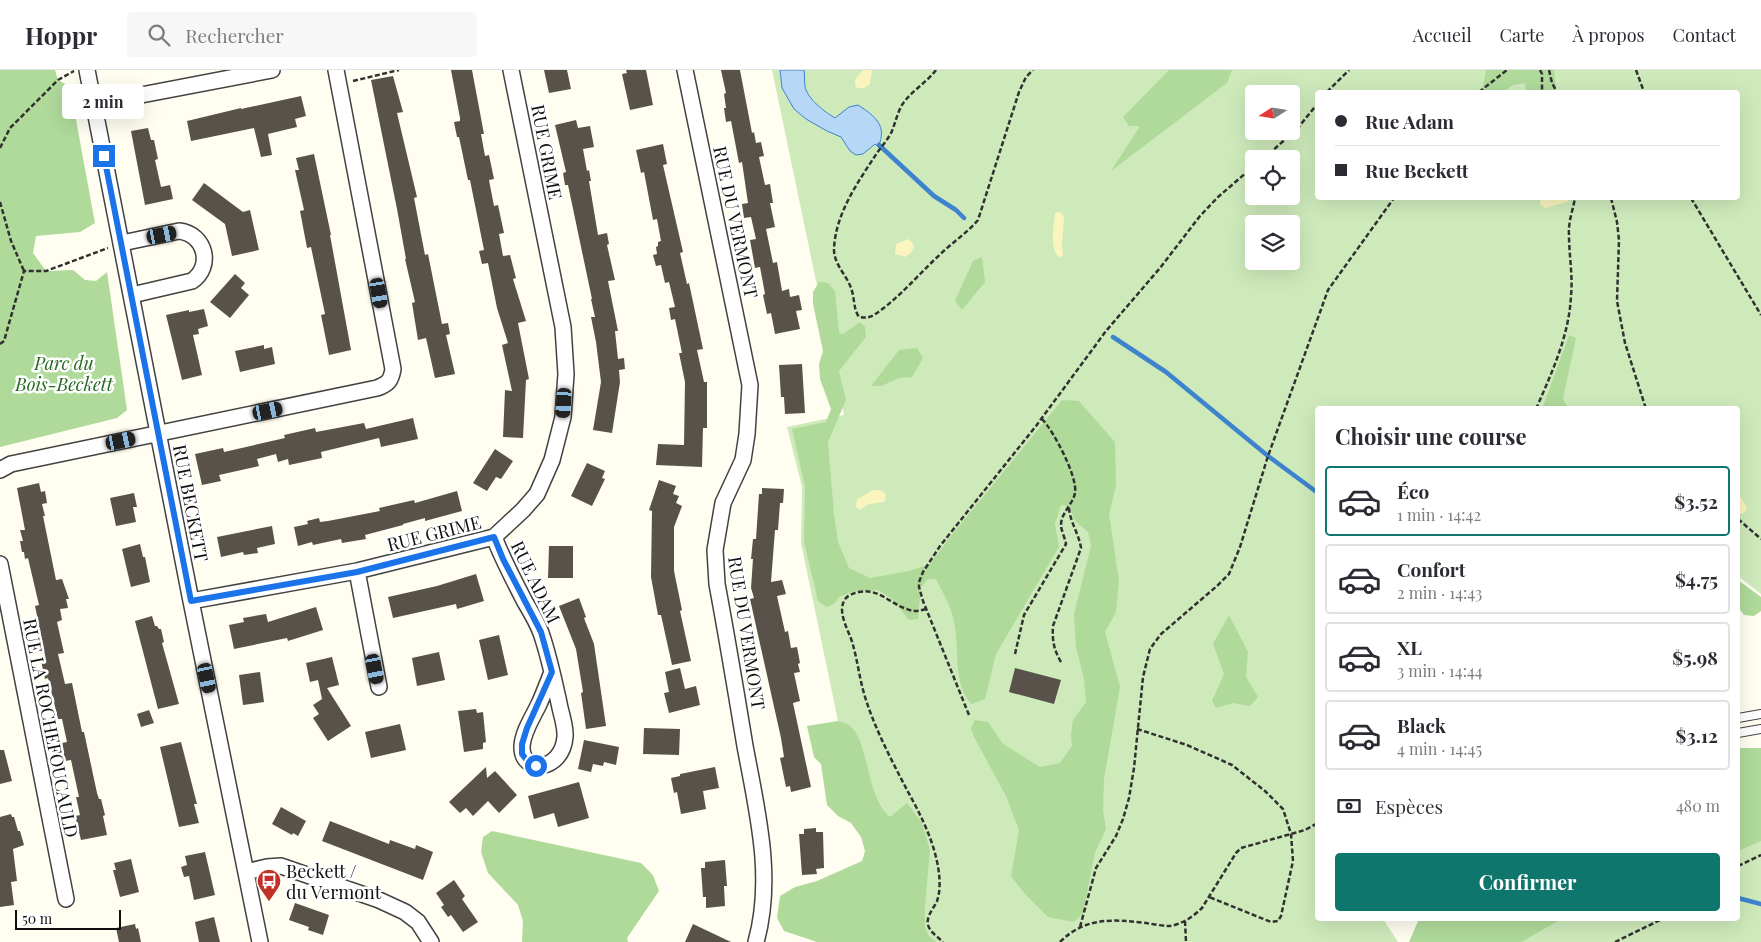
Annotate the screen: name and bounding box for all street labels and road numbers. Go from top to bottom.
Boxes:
street label: RUE GRIME [526,102,568,202]
street label: RUE DU VERMONT [708,144,764,300]
street label: RUE BECKETT [168,442,214,564]
street label: RUE GRIME [384,510,484,556]
street label: RUE ADAM [506,537,566,627]
street label: RUE DU VERMONT [723,555,771,711]
street label: RUE LA ROCHEFOUCAULD [18,616,84,840]

